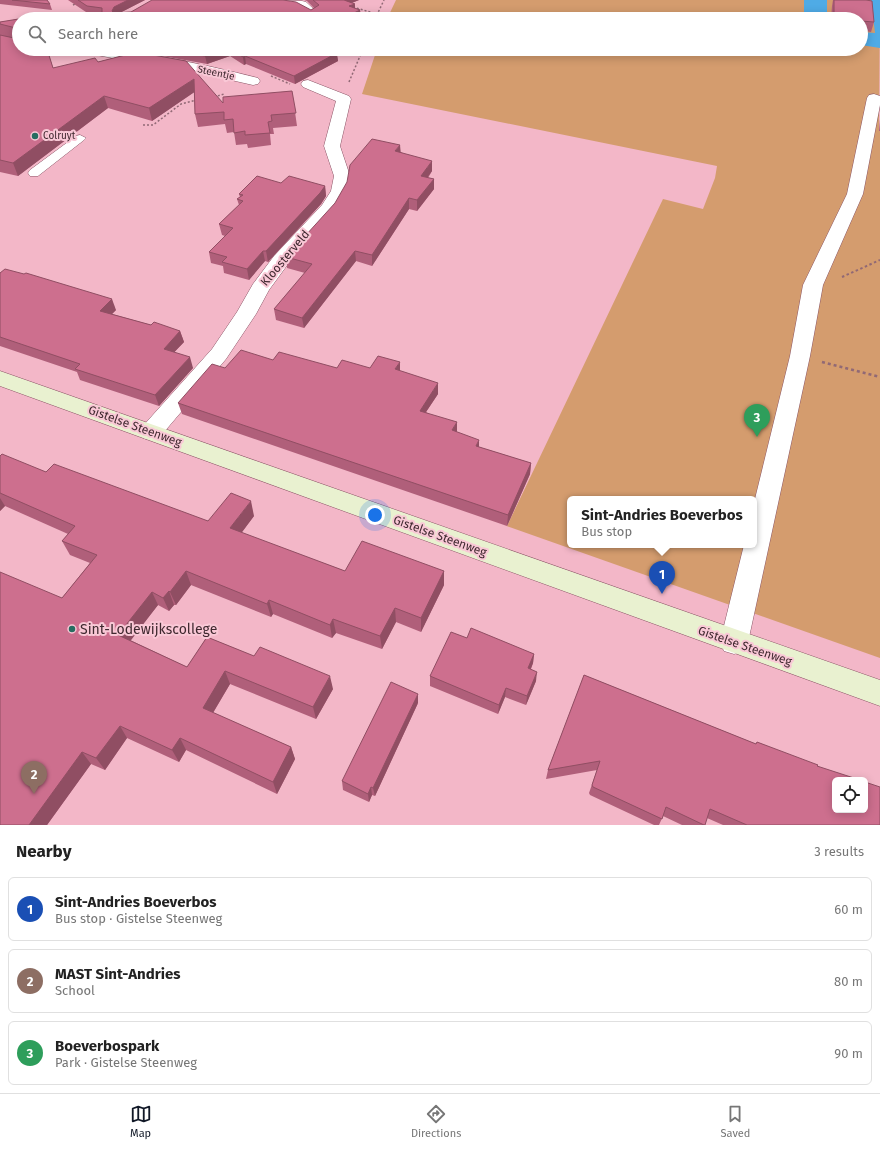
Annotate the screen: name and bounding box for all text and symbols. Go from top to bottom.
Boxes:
search box [12,12,868,56]
icon: search [26,23,48,45]
text: Search here [58,25,138,43]
street label: Steentje [196,63,236,83]
place label: Colruyt [43,130,76,142]
marker: Colruyt [30,131,40,141]
street label: Kloosterveld [258,227,312,289]
street label: Gistelse Steenweg [86,403,184,450]
pin: 3 [744,404,770,437]
popup [567,496,757,548]
your location [365,505,385,525]
text: Sint-Andries Boeverbos [581,506,743,524]
street label: Gistelse Steenweg [391,513,489,560]
text: Bus stop [581,524,632,539]
pin: 1 [649,561,675,594]
place label: Sint-Lodewijkscollege [80,621,217,638]
street label: Gistelse Steenweg [696,623,794,669]
marker: Sint-Lodewijkscollege [67,624,77,634]
pin: 2 [21,761,47,794]
map controls [832,777,868,813]
button: locate [832,777,868,813]
text: Nearby [16,841,71,862]
text: 3 results [814,844,864,859]
text: Sint-Andries Boeverbos [55,893,216,911]
text: 1 [27,902,33,917]
text: 60 m [834,902,863,917]
text: Bus stop · Gistelse Steenweg [55,911,222,926]
text: MAST Sint-Andries [55,965,180,983]
text: 2 [27,974,33,989]
text: 80 m [834,974,863,989]
text: School [55,983,95,998]
text: Boeverbospark [55,1037,159,1055]
text: 3 [27,1046,33,1061]
text: 90 m [834,1046,863,1061]
text: Park · Gistelse Steenweg [55,1055,197,1070]
tab: Map [130,1103,152,1140]
tab: Directions [411,1103,461,1140]
tab: Saved [721,1103,750,1140]

